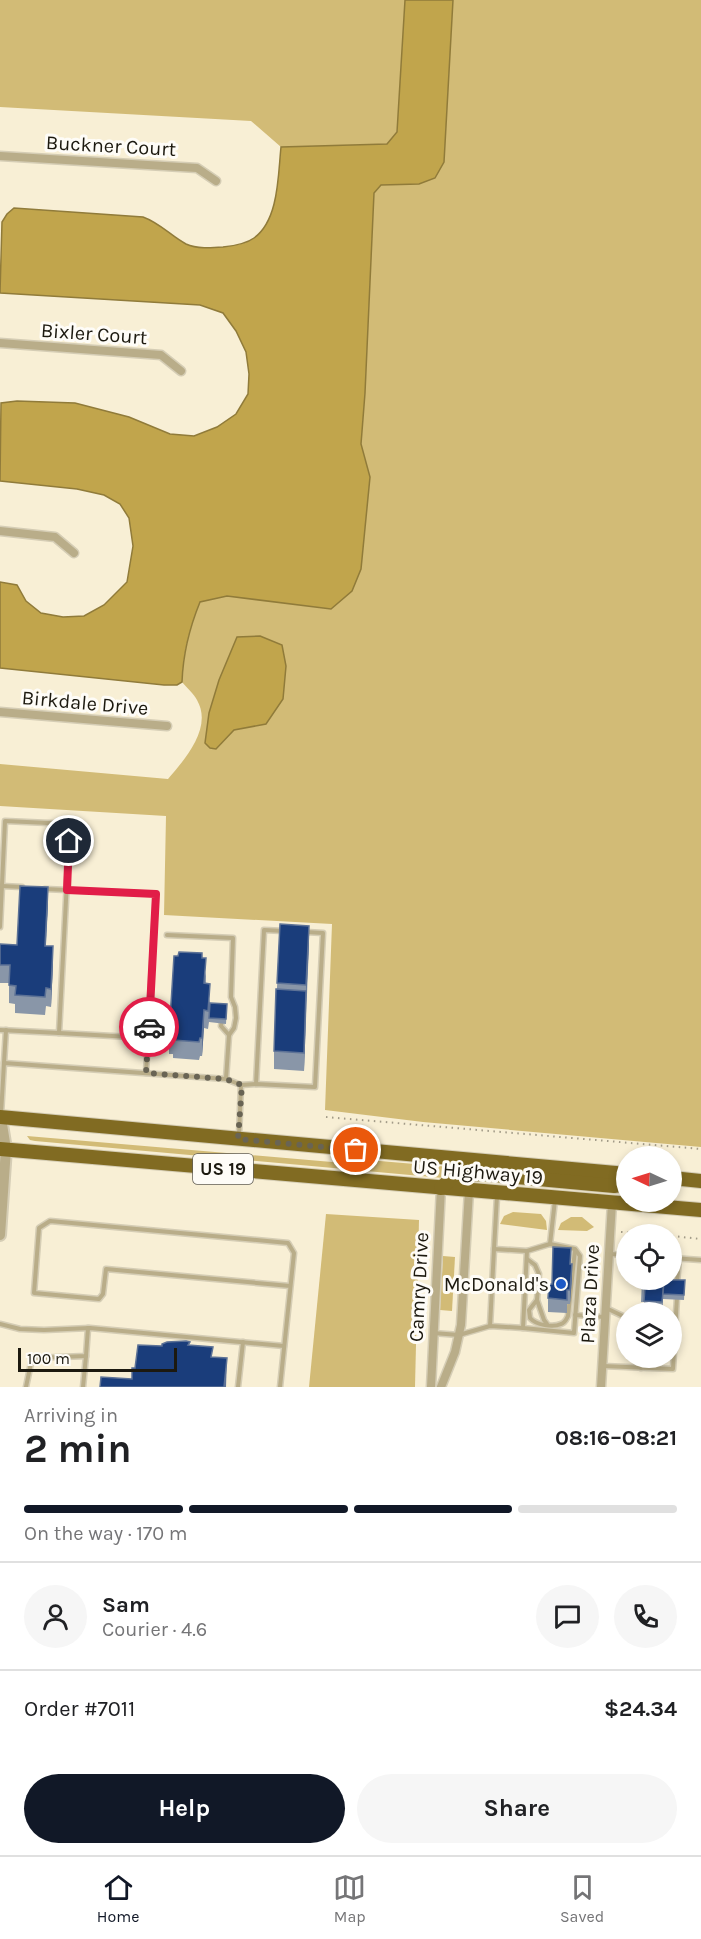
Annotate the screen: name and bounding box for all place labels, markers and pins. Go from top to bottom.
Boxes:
pin [43,815,94,866]
pin [330,1124,381,1175]
place label: McDonald's [444,1273,549,1296]
marker: McDonald's [554,1277,568,1291]

